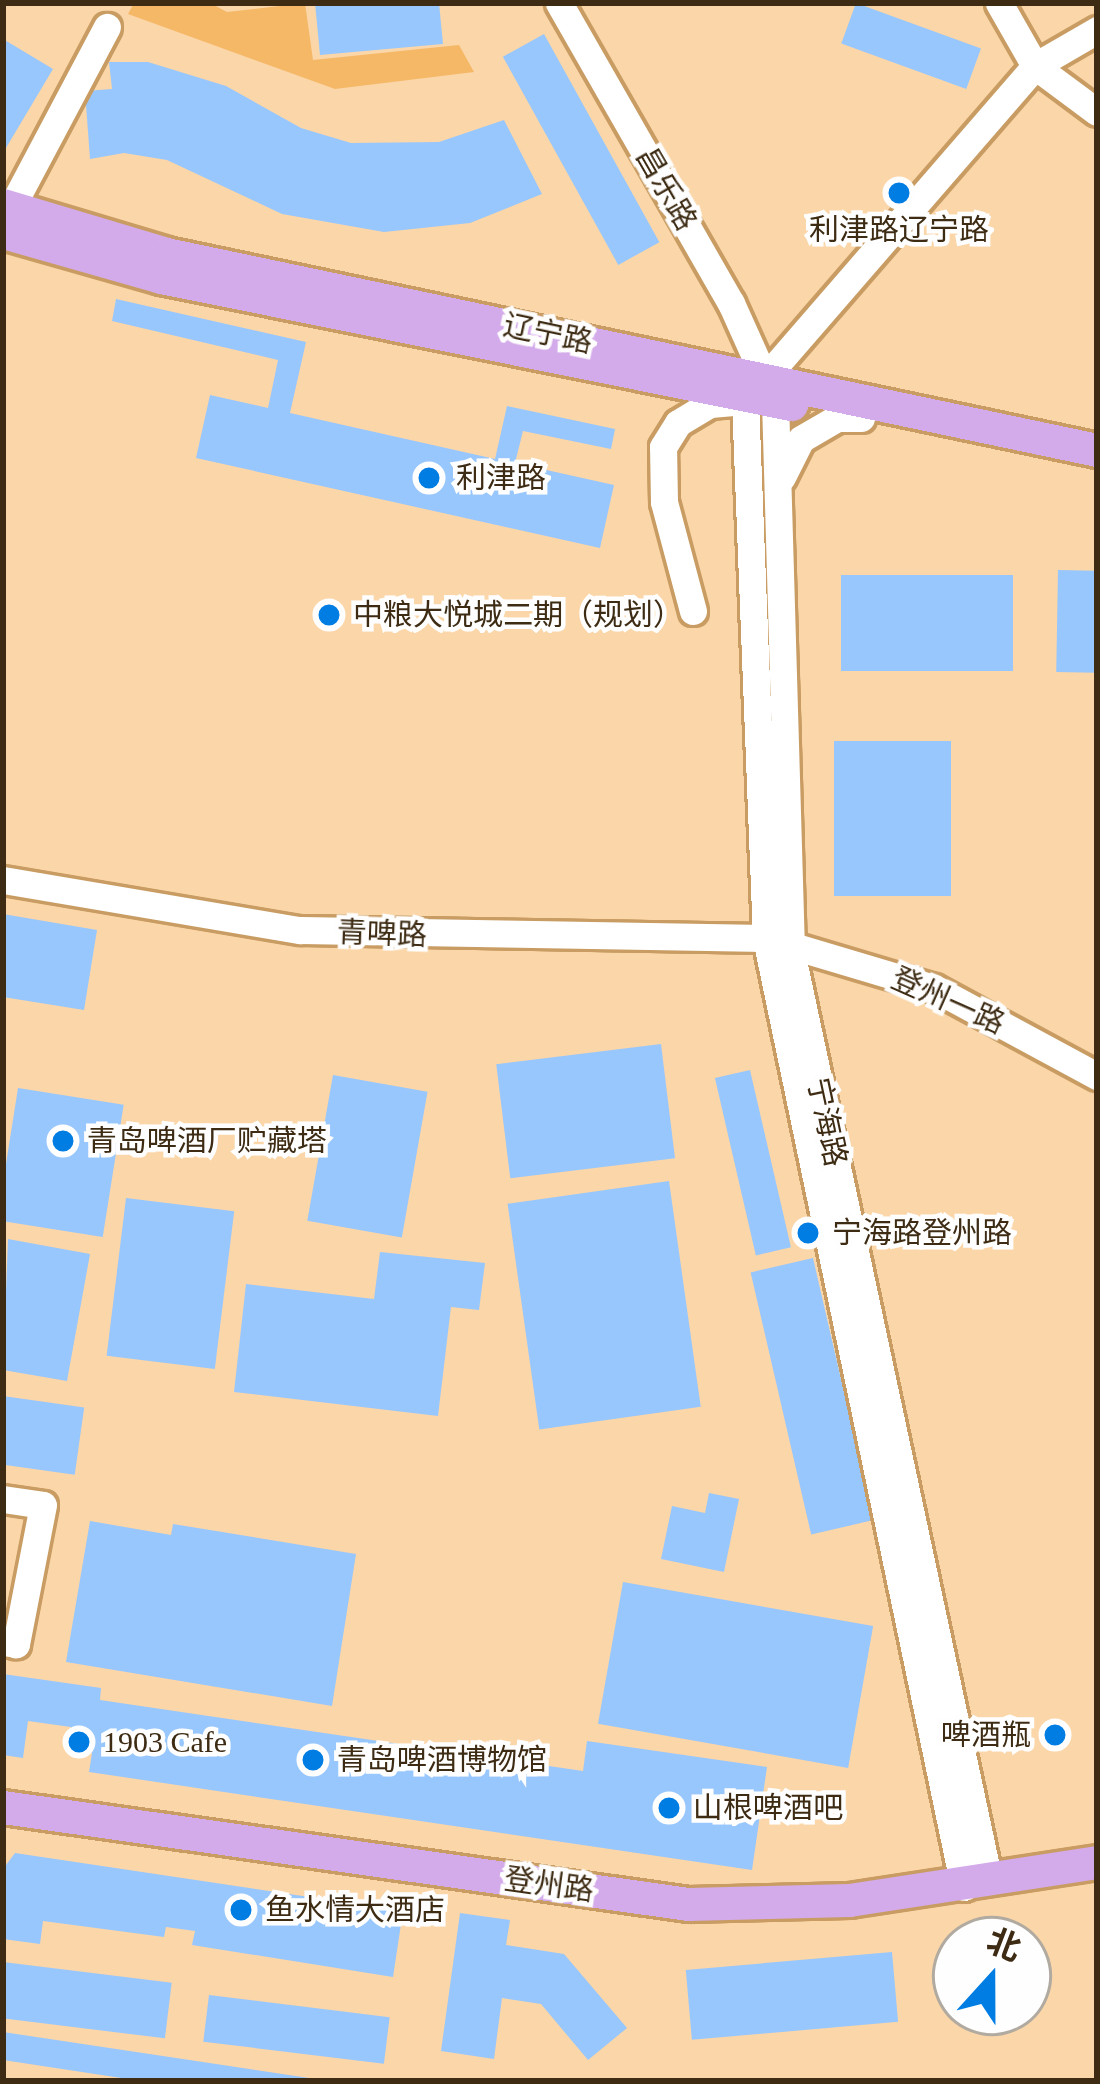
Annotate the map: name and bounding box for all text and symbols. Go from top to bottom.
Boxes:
street label: 昌乐路 [628,141,704,237]
marker: 利津路辽宁路 [886,180,912,206]
place label: 利津路辽宁路 [809,212,989,248]
street label: 辽宁路 [500,307,596,361]
place label: 利津路 [456,460,546,496]
marker: 利津路 [413,462,445,494]
place label: 中粮大悦城二期（规划） [353,597,683,633]
marker: 中粮大悦城二期（规划） [316,602,342,628]
street label: 青啤路 [336,914,428,954]
street label: 登州一路 [886,960,1010,1042]
street label: 宁海路 [800,1074,854,1170]
place label: 青岛啤酒厂贮藏塔 [87,1123,327,1159]
marker: 青岛啤酒厂贮藏塔 [50,1128,76,1154]
place label: 宁海路登州路 [832,1215,1012,1251]
marker: 宁海路登州路 [795,1220,821,1246]
place label: 啤酒瓶 [941,1717,1031,1753]
marker: 啤酒瓶 [1042,1722,1068,1748]
place label: 1903 Cafe [103,1724,227,1760]
marker: 1903 Cafe [66,1729,92,1755]
place label: 青岛啤酒博物馆 [337,1742,547,1778]
marker: 青岛啤酒博物馆 [300,1747,326,1773]
place label: 山根啤酒吧 [693,1790,843,1826]
marker: 山根啤酒吧 [656,1795,682,1821]
street label: 登州路 [502,1861,596,1909]
place label: 鱼水情大酒店 [265,1892,445,1928]
marker: 鱼水情大酒店 [228,1897,254,1923]
north arrow [932,1916,1052,2036]
text: 北 [982,1922,1026,1968]

